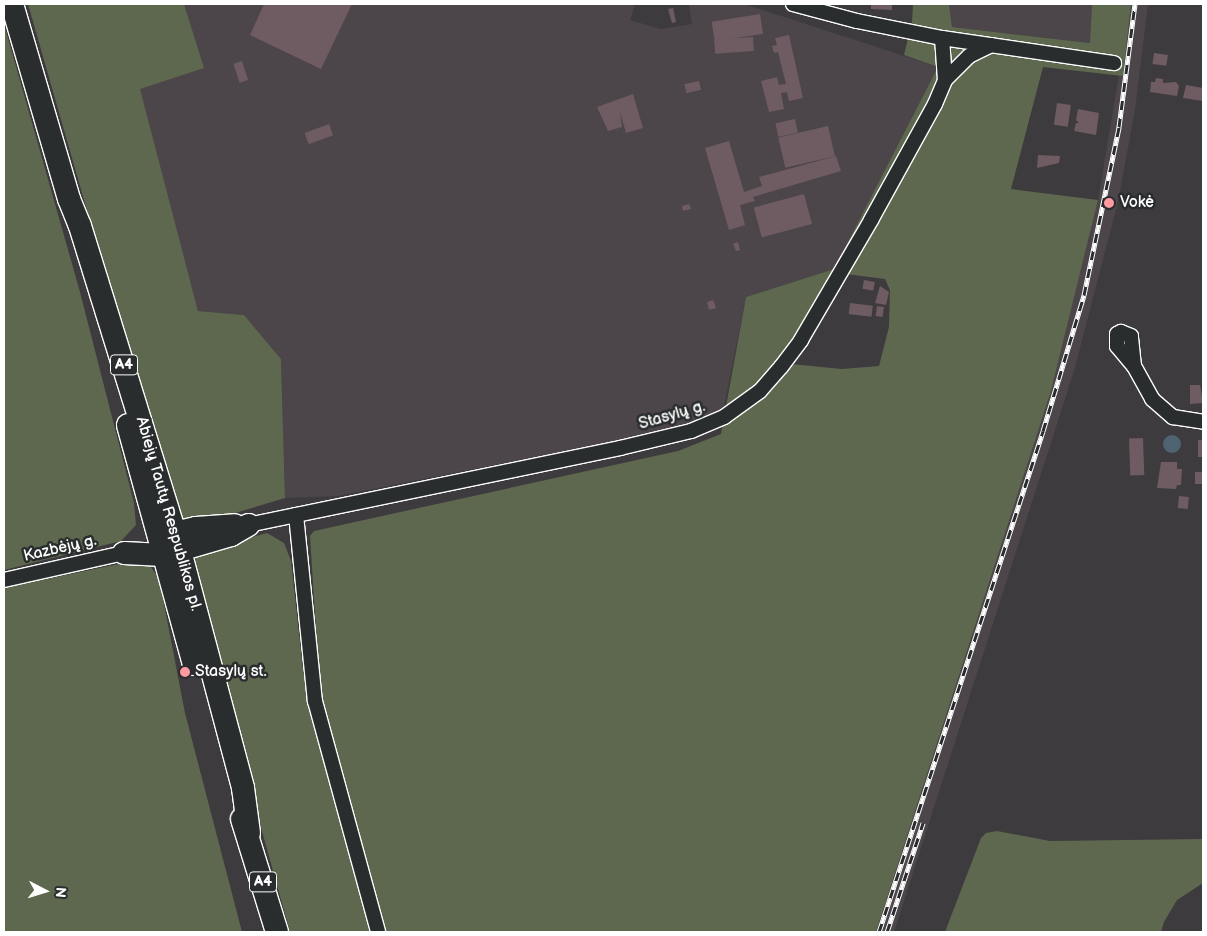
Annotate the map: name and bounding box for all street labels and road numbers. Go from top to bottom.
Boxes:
road number: A4 [109,352,139,378]
street label: Stasylų g. [637,397,707,435]
street label: Abiejų Tautų Respublikos pl. [131,414,205,614]
street label: Kazbėjų g. [22,531,98,567]
road number: A4 [248,870,278,894]

